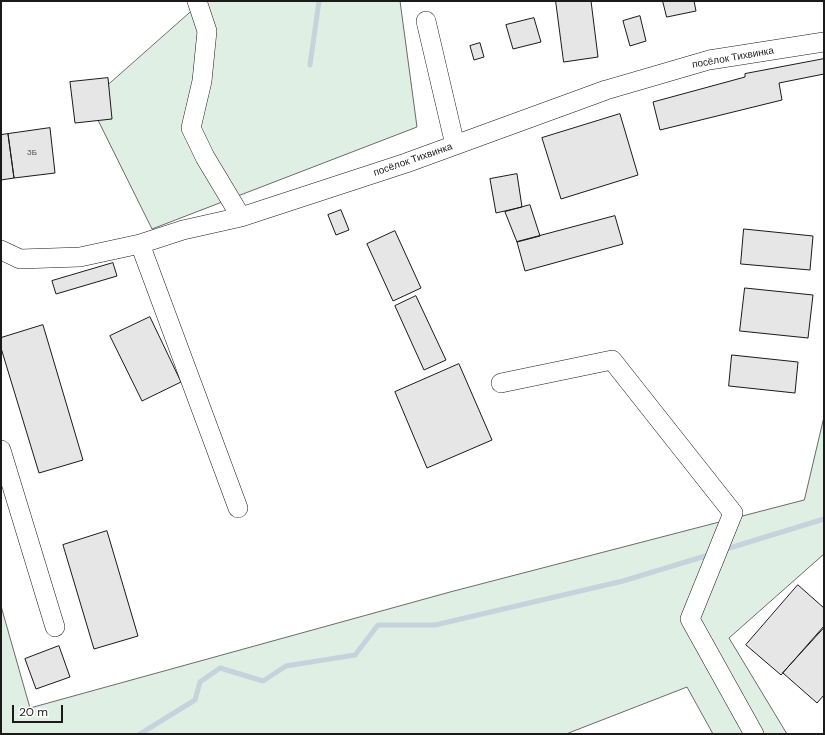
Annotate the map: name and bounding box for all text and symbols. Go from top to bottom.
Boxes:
street label: посёлок Тихвинка [691,45,775,71]
street label: посёлок Тихвинка [372,141,454,179]
house number: 3Б [27,148,37,158]
scale bar [14,697,65,723]
text: 20 m [19,704,48,720]

